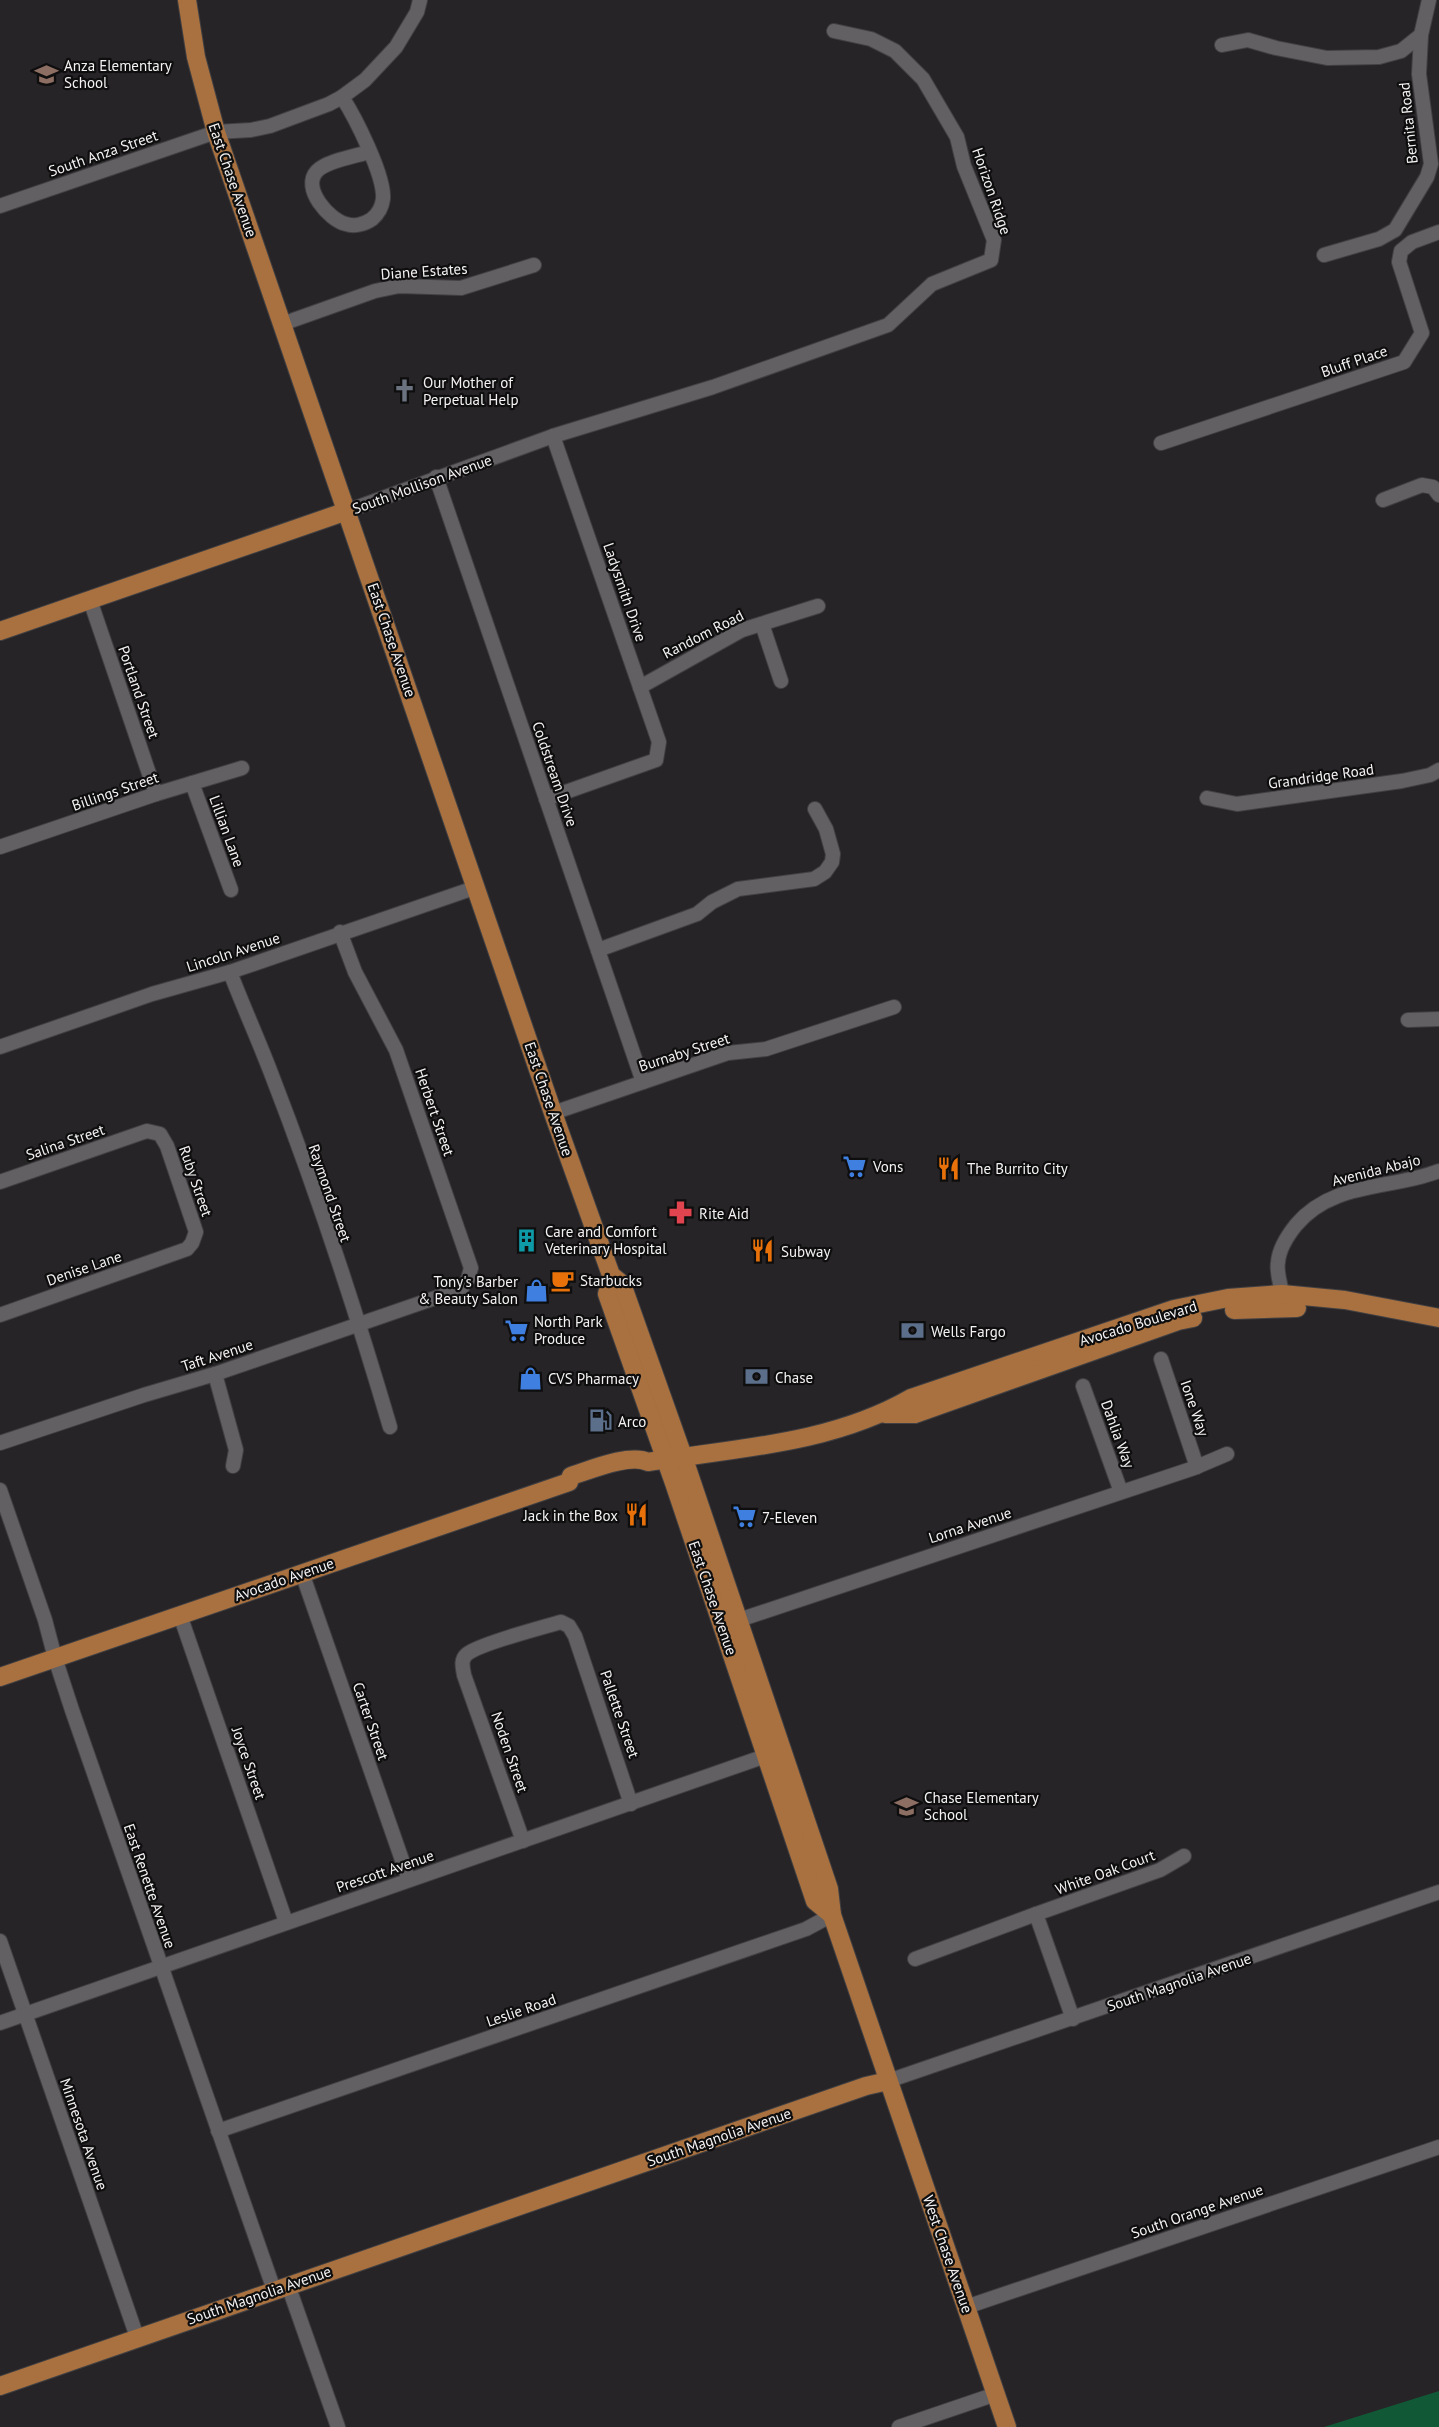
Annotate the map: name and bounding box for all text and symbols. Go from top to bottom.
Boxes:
place label: Anza Elementary School [64,56,172,92]
school or university icon: Anza Elementary School [33,61,59,87]
street label: Bernita Road [1394,81,1422,165]
street label: East Chase Avenue [205,120,261,240]
street label: South Anza Street [46,125,160,181]
street label: Horizon Ridge [968,145,1016,237]
street label: Diane Estates [380,258,468,284]
street label: Bluff Place [1318,341,1390,381]
place label: Our Mother of Perpetual Help [423,373,519,409]
church icon: Our Mother of Perpetual Help [392,378,418,404]
street label: South Mollison Avenue [350,450,494,518]
street label: Ladysmith Drive [599,540,651,644]
street label: East Chase Avenue [364,580,420,700]
street label: Random Road [659,605,747,663]
street label: Portland Street [114,643,164,741]
street label: Coldstream Drive [528,719,582,829]
street label: Grandridge Road [1267,759,1375,793]
street label: Billings Street [69,767,161,815]
street label: Lillian Lane [205,793,249,869]
street label: Lincoln Avenue [184,928,282,976]
street label: Burnaby Street [636,1028,732,1076]
street label: East Chase Avenue [521,1039,577,1159]
street label: Herbert Street [411,1066,459,1158]
street label: Salina Street [23,1120,107,1164]
street label: Raymond Street [304,1142,356,1244]
street label: Ruby Street [175,1143,217,1219]
street label: Avenida Abajo [1330,1150,1422,1190]
supermarket icon: Vons [842,1153,868,1179]
restaurant icon: The Burrito City [936,1155,962,1181]
place label: Vons [872,1157,903,1176]
place label: The Burrito City [967,1159,1068,1178]
pharmacy icon: Rite Aid [668,1200,694,1226]
place label: Rite Aid [699,1204,749,1223]
place label: Care and Comfort Veterinary Hospital [544,1222,667,1258]
building icon: Care and Comfort Veterinary Hospital [514,1227,540,1253]
restaurant icon: Subway [750,1238,776,1264]
place label: Subway [781,1242,830,1261]
street label: Denise Lane [44,1246,124,1290]
cafe icon: Starbucks [549,1267,575,1293]
place label: Starbucks [580,1271,642,1290]
place label: Tony's Barber & Beauty Salon [418,1272,518,1308]
shop icon: Tony's Barber & Beauty Salon [523,1277,549,1303]
street label: Avocado Boulevard [1077,1296,1199,1350]
place label: North Park Produce [534,1312,603,1348]
supermarket icon: North Park Produce [503,1317,529,1343]
bank icon: Wells Fargo [900,1318,926,1344]
place label: Wells Fargo [931,1322,1006,1341]
street label: Taft Avenue [179,1334,255,1376]
bank icon: Chase [744,1364,770,1390]
shop icon: CVS Pharmacy [517,1365,543,1391]
place label: Chase [775,1368,813,1387]
place label: CVS Pharmacy [548,1369,639,1388]
street label: Ione Way [1177,1377,1213,1439]
street label: Dahlia Way [1097,1397,1139,1471]
fuel station icon: Arco [587,1408,613,1434]
place label: Arco [618,1412,646,1431]
restaurant icon: Jack in the Box [623,1502,649,1528]
street label: Lorna Avenue [926,1503,1014,1547]
supermarket icon: 7-Eleven [731,1504,757,1530]
place label: Jack in the Box [522,1506,618,1525]
place label: 7-Eleven [762,1508,817,1527]
street label: East Chase Avenue [685,1538,741,1658]
street label: Avocado Avenue [232,1553,336,1605]
street label: Pallette Street [596,1668,644,1760]
street label: Carter Street [349,1679,393,1763]
street label: Noden Street [487,1709,533,1795]
street label: Joyce Street [227,1723,270,1802]
place label: Chase Elementary School [924,1788,1039,1824]
school or university icon: Chase Elementary School [893,1793,919,1819]
street label: East Renette Avenue [120,1821,180,1951]
street label: Prescott Avenue [334,1845,436,1897]
street label: White Oak Court [1053,1845,1157,1899]
street label: South Magnolia Avenue [1104,1948,1254,2016]
street label: Leslie Road [484,1989,558,2031]
street label: Minnesota Avenue [56,2076,112,2192]
street label: South Magnolia Avenue [644,2103,794,2171]
street label: South Orange Avenue [1128,2179,1266,2243]
street label: West Chase Avenue [919,2193,977,2315]
street label: South Magnolia Avenue [184,2261,334,2329]

